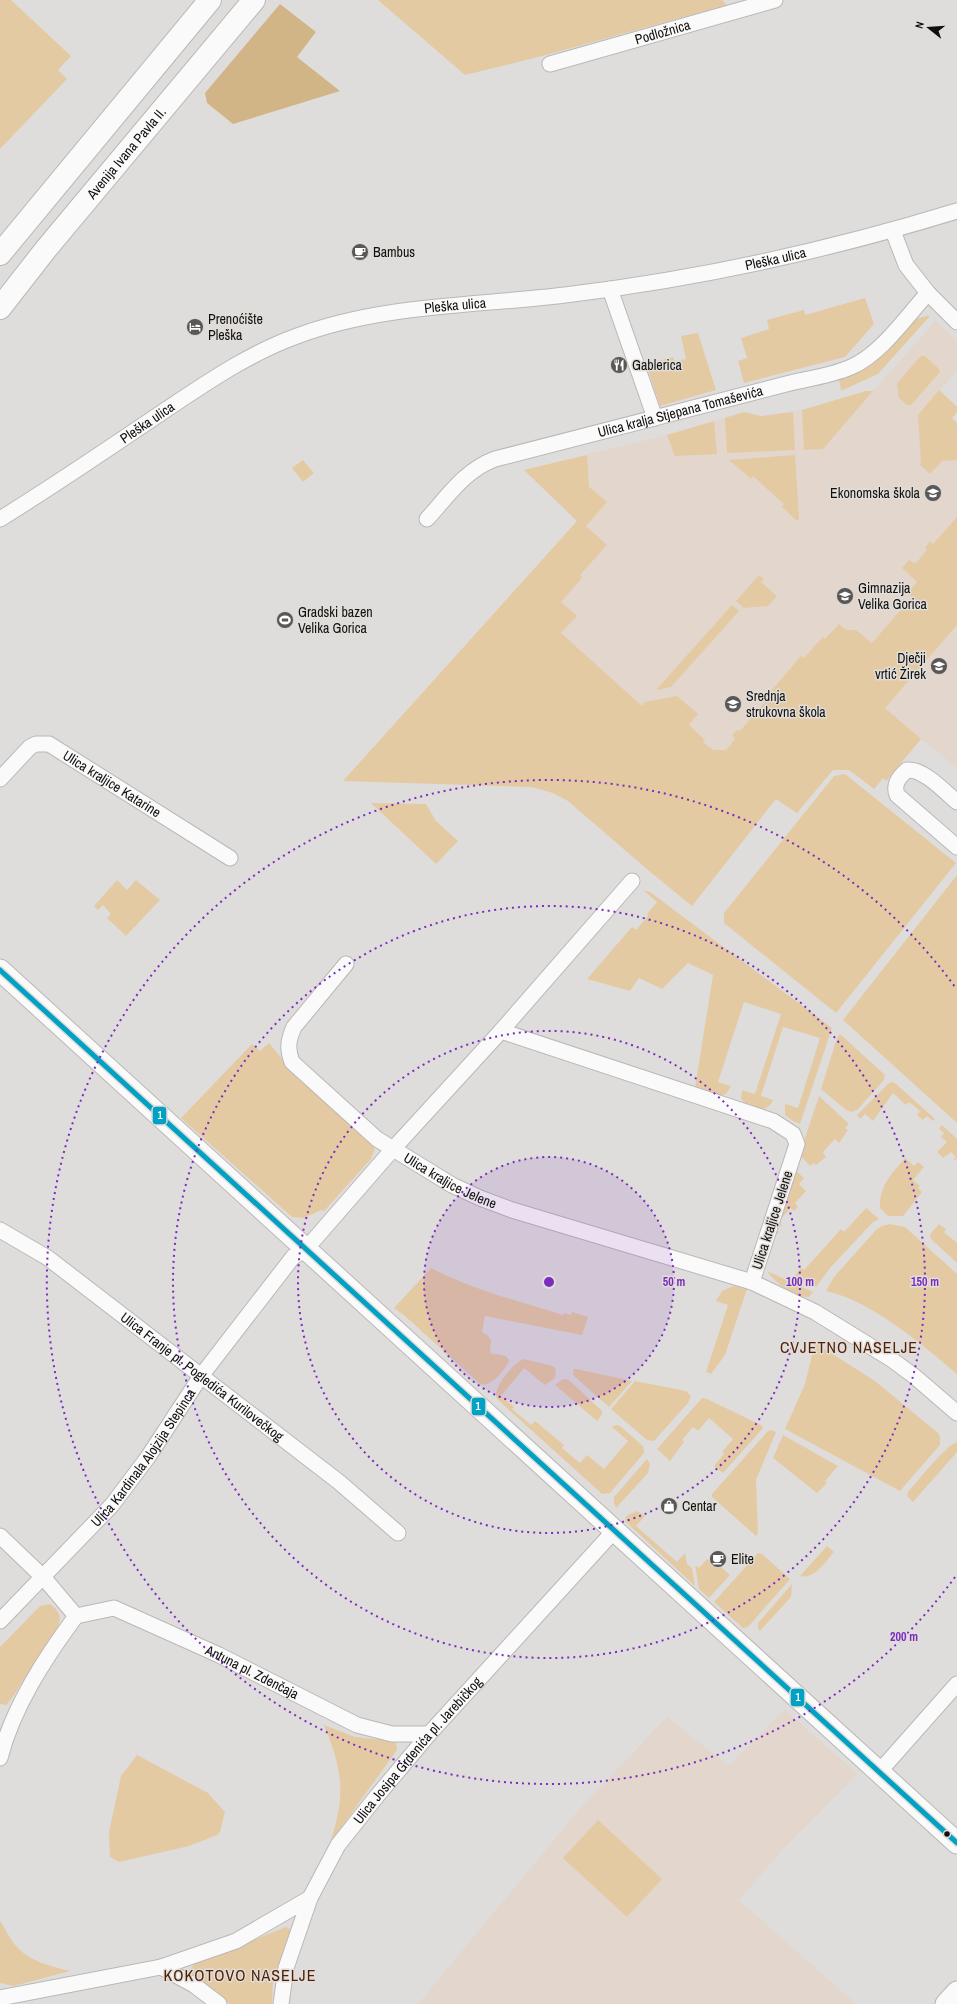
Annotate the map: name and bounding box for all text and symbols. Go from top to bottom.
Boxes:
north arrow [909,8,949,48]
street label: Podložnica [633,15,693,48]
text: N [912,20,927,30]
street label: Avenija Ivana Pavla II. [82,103,170,203]
cafe icon: Bambus [350,242,370,262]
place label: Bambus [373,243,415,261]
street label: Pleška ulica [743,243,808,274]
street label: Pleška ulica [423,293,487,317]
place label: Prenoćište Pleška [208,310,263,344]
hotel icon: Prenoćište Pleška [185,317,205,337]
restaurant icon: Gablerica [609,355,629,375]
place label: Gablerica [632,356,682,374]
street label: Ulica kralja Stjepana Tomaševića [596,381,765,441]
street label: Pleška ulica [116,397,178,447]
school or university icon: Ekonomska škola [923,483,943,503]
place label: Ekonomska škola [830,484,921,502]
place label: Gimnazija Velika Gorica [858,579,928,613]
school or university icon: Gimnazija Velika Gorica [835,586,855,606]
place label: Gradski bazen Velika Gorica [298,603,373,637]
sports icon: Gradski bazen Velika Gorica [275,610,295,630]
place label: Dječji vrtić Žirek [875,649,926,683]
school or university icon: Dječji vrtić Žirek [929,656,949,676]
place label: Srednja strukovna škola [746,687,826,721]
school or university icon: Srednja strukovna škola [723,694,743,714]
street label: Ulica kraljice Katarine [60,746,164,821]
line badge: 1 [152,1106,167,1125]
text: 1 [157,1108,163,1122]
street label: Ulica kraljice Jelene [400,1149,499,1212]
street label: Ulica kraljice Jelene [748,1168,796,1272]
text: 50 m [663,1274,685,1290]
text: 100 m [786,1274,814,1290]
text: 150 m [911,1274,939,1290]
centre of rings [542,1275,556,1289]
street label: Ulica Franje pl. Pogledića Kurilovečkog [117,1308,288,1446]
district label: CVJETNO NASELJE [780,1336,918,1358]
street label: Ulica Kardinala Alojzija Stepinca [87,1384,200,1530]
line badge: 1 [471,1397,486,1416]
text: 1 [475,1399,481,1413]
shop icon: Centar [659,1496,679,1516]
place label: Centar [682,1497,717,1515]
cafe icon: Elite [708,1549,728,1569]
place label: Elite [731,1550,754,1568]
text: 200 m [890,1629,918,1645]
street label: Antuna pl. Zdenčaja [202,1641,302,1703]
street label: Ulica Josipa Grdenića pl. Jarebičkog [349,1672,486,1828]
line badge: 1 [790,1688,805,1707]
text: 1 [795,1690,801,1704]
unlabelled marker [942,1829,952,1839]
district label: KOKOTOVO NASELJE [164,1964,316,1986]

